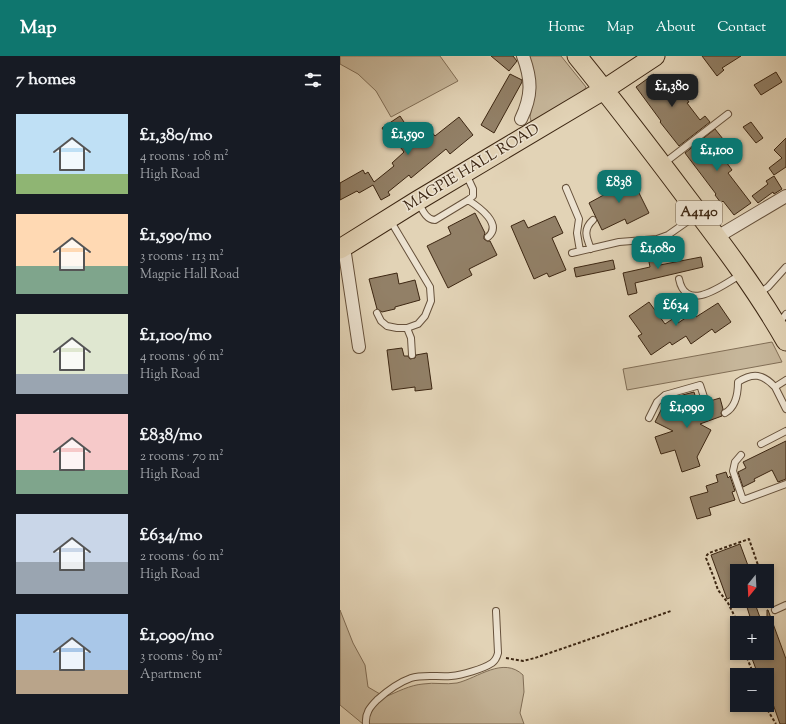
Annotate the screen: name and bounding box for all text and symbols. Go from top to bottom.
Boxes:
text: Map [20,15,57,42]
text: Home [548,18,585,38]
text: Map [607,18,634,38]
text: About [656,18,695,38]
text: Contact [717,18,766,38]
text: 7 homes [16,68,76,92]
icon: filters [302,69,324,91]
pin: £1,380 [639,74,705,108]
text: £1,380 [655,78,689,96]
street label: MAGPIE HALL ROAD [400,119,544,217]
pin: £1,590 [375,122,441,156]
text: £1,380/mo [140,124,213,148]
text: £1,590 [392,126,424,144]
icon: home [48,130,96,178]
pin: £1,100 [684,138,750,172]
text: £1,100 [701,142,733,160]
text: 4 rooms · 108 m² [140,148,229,166]
text: High Road [140,166,200,184]
pin: £838 [595,170,643,204]
text: £838 [606,174,632,192]
road number: A4140 [676,201,722,225]
text: £1,590/mo [140,224,212,248]
icon: home [48,230,96,278]
pin: £1,080 [625,236,691,270]
text: £1,080 [641,240,675,258]
text: 3 rooms · 113 m² [140,248,224,266]
text: Magpie Hall Road [140,266,239,284]
pin: £634 [652,293,700,327]
text: £634 [663,297,689,315]
text: £1,100/mo [140,324,212,348]
icon: home [48,330,96,378]
text: 4 rooms · 96 m² [140,348,224,366]
text: High Road [140,366,200,384]
pin: £1,090 [654,395,720,429]
text: £1,090 [670,399,704,417]
text: £838/mo [140,424,202,448]
icon: home [48,430,96,478]
text: 2 rooms · 70 m² [140,448,224,466]
text: High Road [140,466,200,484]
text: £634/mo [140,524,202,548]
icon: home [48,530,96,578]
text: 2 rooms · 60 m² [140,548,224,566]
north arrow [730,564,774,608]
map controls [730,564,774,712]
text: High Road [140,566,200,584]
button: + [730,616,774,660]
text: £1,090/mo [140,624,214,648]
icon: home [48,630,96,678]
text: 3 rooms · 89 m² [140,648,223,666]
text: Apartment [140,666,201,684]
button: − [730,668,774,712]

